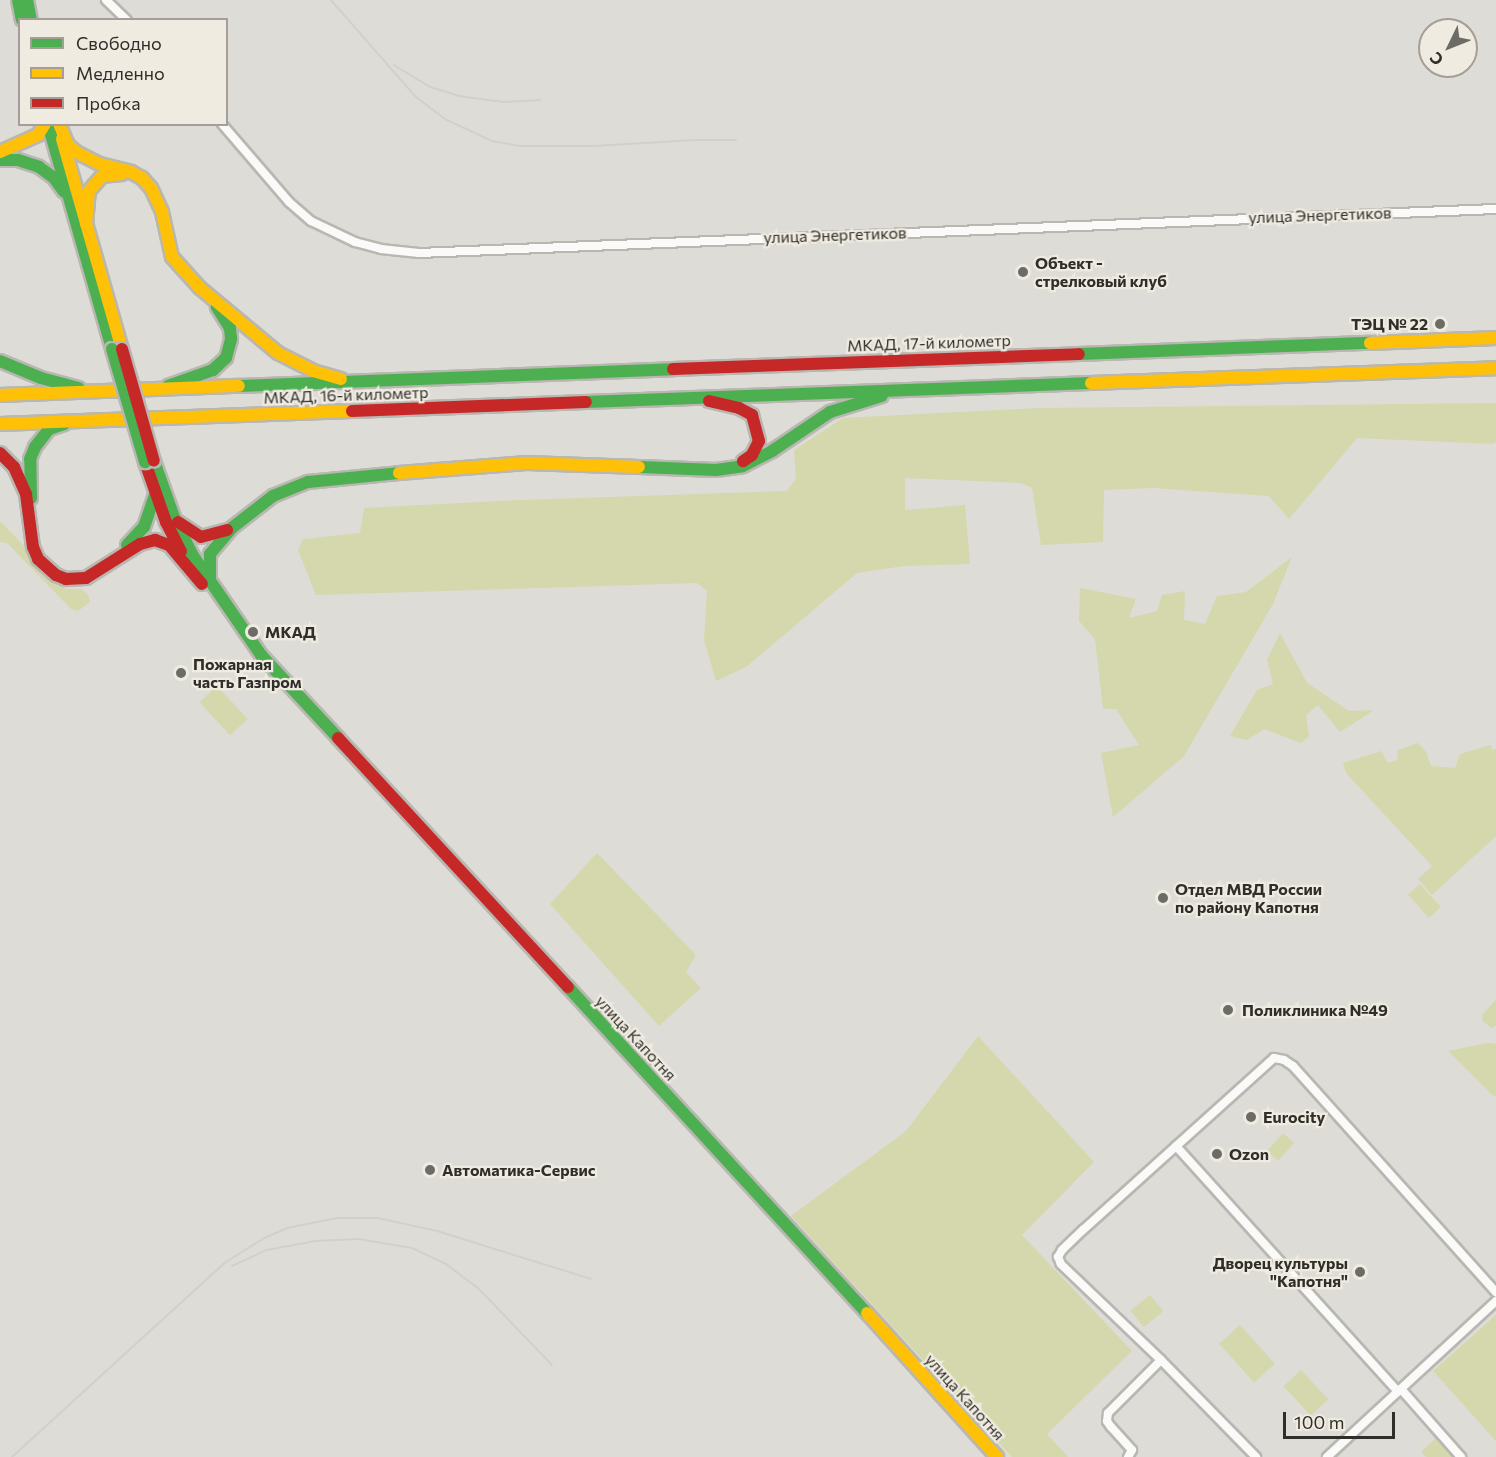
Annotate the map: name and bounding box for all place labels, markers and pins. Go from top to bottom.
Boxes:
place label: Объект - стрелковый клуб [1035,253,1167,291]
marker: Объект - стрелковый клуб [1016,265,1030,279]
place label: ТЭЦ № 22 [1351,314,1428,334]
marker: ТЭЦ № 22 [1433,317,1447,331]
place label: МКАД [265,622,316,642]
marker: МКАД [246,625,260,639]
place label: Пожарная часть Газпром [193,654,302,692]
marker: Пожарная часть Газпром [174,666,188,680]
place label: Отдел МВД России по району Капотня [1175,879,1322,917]
marker: Отдел МВД России по району Капотня [1156,891,1170,905]
place label: Поликлиника №49 [1242,1000,1388,1020]
marker: Поликлиника №49 [1219,1001,1237,1019]
place label: Eurocity [1263,1107,1325,1127]
marker: Eurocity [1244,1110,1258,1124]
place label: Ozon [1229,1144,1269,1164]
marker: Ozon [1210,1147,1224,1161]
place label: Автоматика-Сервис [442,1160,595,1180]
marker: Автоматика-Сервис [423,1163,437,1177]
place label: Дворец культуры "Капотня" [1213,1253,1348,1291]
marker: Дворец культуры "Капотня" [1353,1265,1367,1279]

